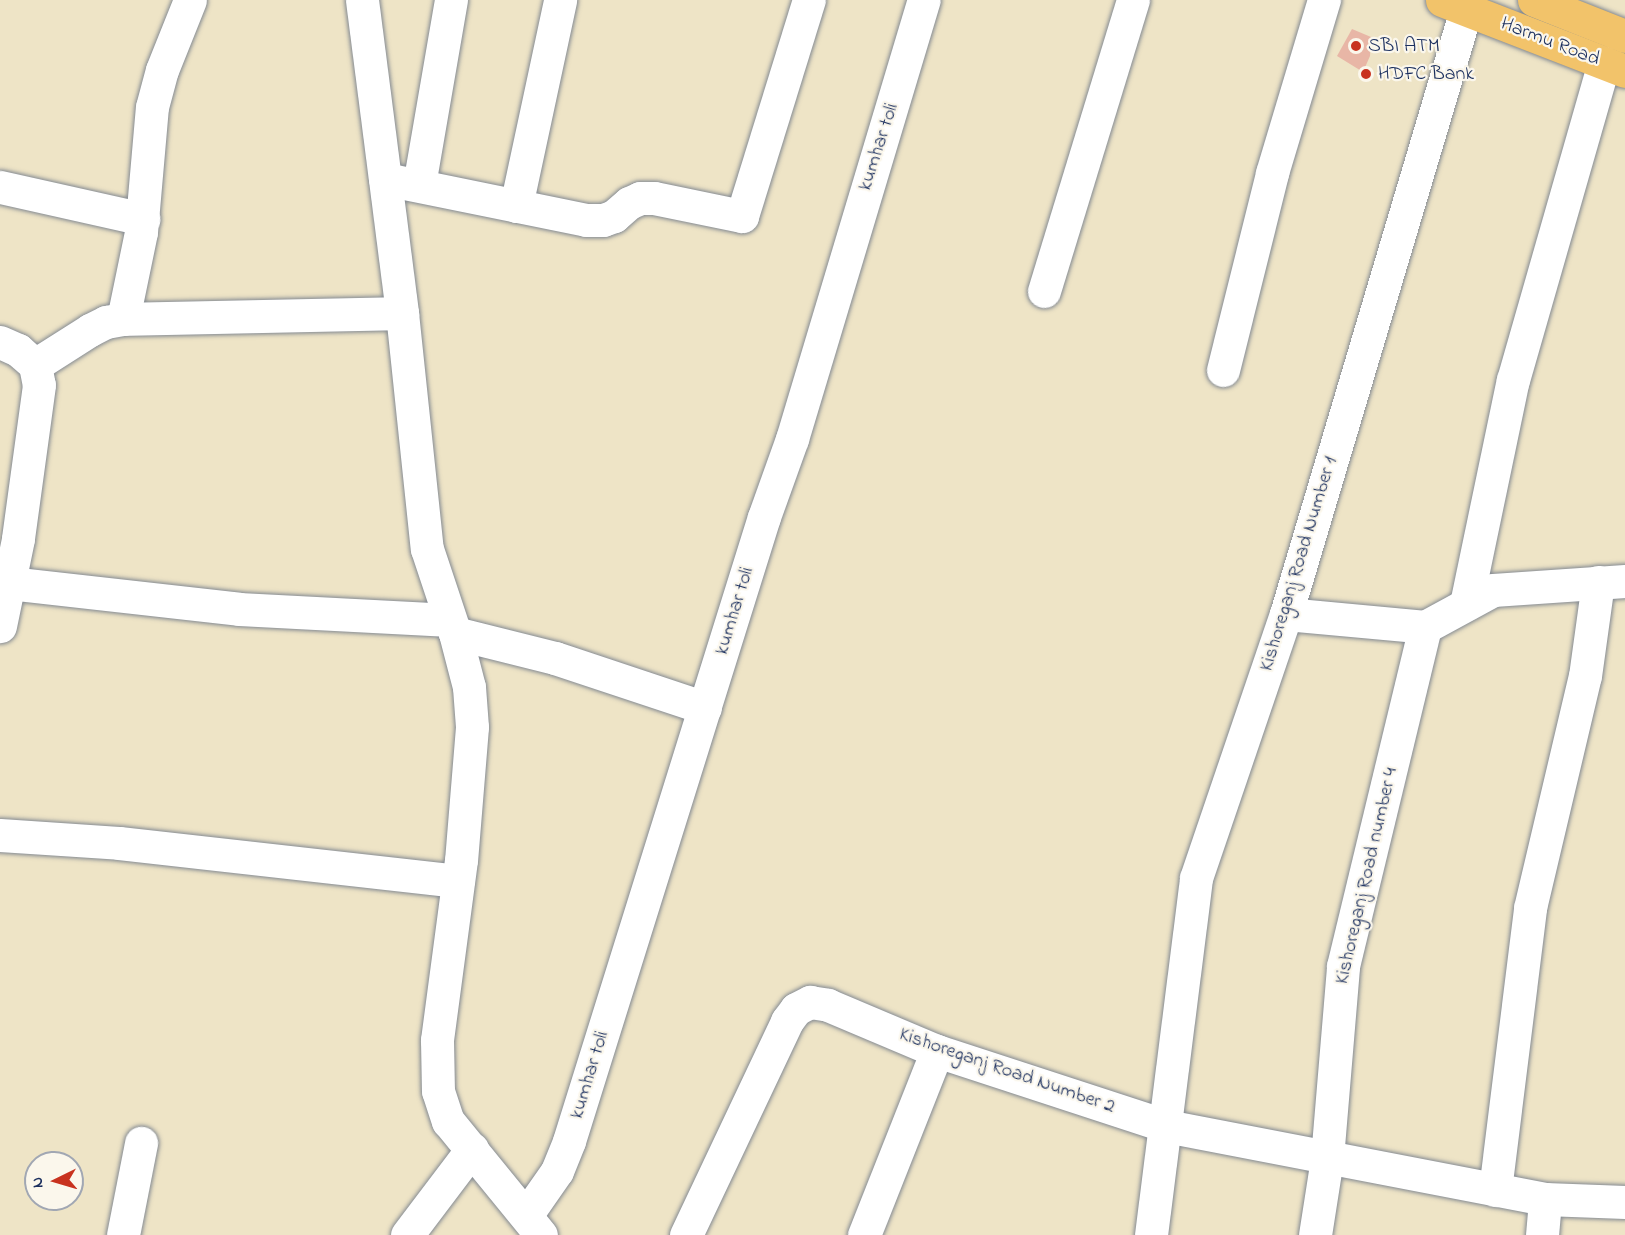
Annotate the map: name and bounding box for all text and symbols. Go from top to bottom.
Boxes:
street label: Harmu Road [1497,12,1603,72]
place label: SBI ATM [1368,34,1440,58]
marker: SBI ATM [1349,39,1363,53]
place label: HDFC Bank [1378,62,1474,86]
marker: HDFC Bank [1359,67,1373,81]
street label: kumhar toli [854,100,904,194]
street label: Kishoreganj Road Number 1 [1255,454,1343,674]
street label: kumhar toli [710,564,760,658]
street label: Kishoreganj Road number 4 [1330,765,1404,987]
street label: Kishoreganj Road Number 2 [896,1023,1118,1119]
street label: kumhar toli [565,1028,615,1122]
north arrow [24,1151,84,1211]
text: N [26,1176,50,1189]

